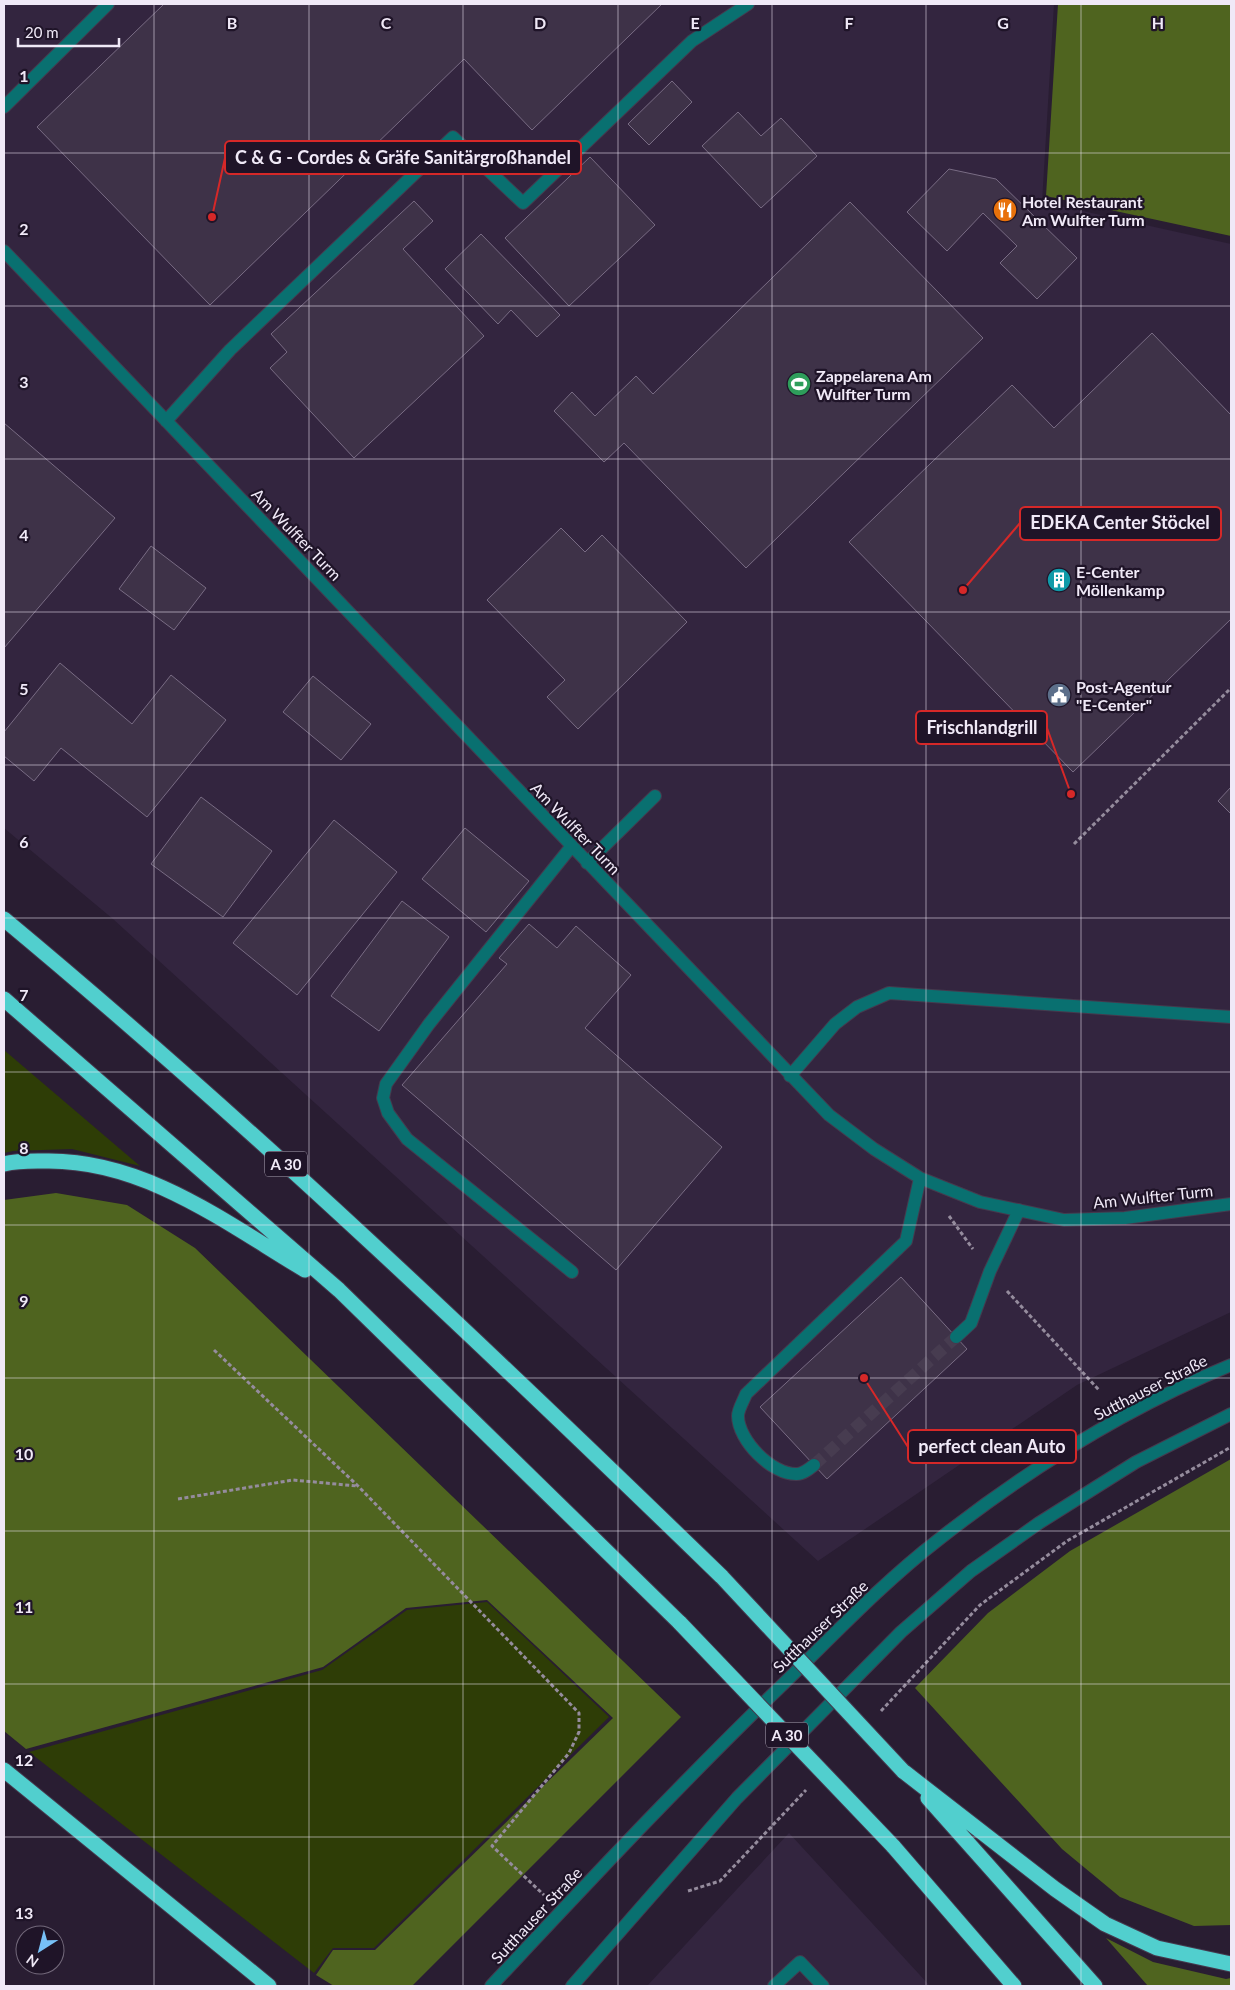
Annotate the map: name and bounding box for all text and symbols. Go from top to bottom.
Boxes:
text: B [227,13,237,32]
text: C [381,13,392,32]
text: D [534,13,546,32]
text: E [690,13,700,32]
text: F [844,13,854,32]
text: G [997,13,1009,32]
text: H [1152,13,1164,32]
scale bar [18,15,119,47]
text: 20 m [25,23,59,41]
text: 1 [19,66,29,85]
callout: C & G - Cordes & Gräfe Sanitärgroßhandel [225,141,581,174]
text: C & G - Cordes & Gräfe Sanitärgroßhandel [235,146,571,168]
place label: Hotel Restaurant Am Wulfter Turm [1021,192,1145,229]
restaurant icon: Hotel Restaurant Am Wulfter Turm [992,197,1018,223]
text: 2 [19,219,29,238]
place label: Zappelarena Am Wulfter Turm [816,366,932,403]
sports icon: Zappelarena Am Wulfter Turm [786,371,812,397]
text: 3 [19,372,29,391]
street label: Am Wulfter Turm [248,484,346,584]
callout: EDEKA Center Stöckel [1020,507,1221,540]
text: EDEKA Center Stöckel [1030,511,1210,533]
text: 4 [19,525,29,544]
place label: E-Center Möllenkamp [1076,562,1165,599]
building icon: E-Center Möllenkamp [1046,567,1072,593]
place label: Post-Agentur "E-Center" [1076,677,1172,714]
text: 5 [19,679,29,698]
public building icon: Post-Agentur "E-Center" [1046,682,1072,708]
callout: Frischlandgrill [916,711,1047,744]
text: Frischlandgrill [926,716,1038,738]
street label: Am Wulfter Turm [527,778,625,878]
text: 6 [19,832,29,851]
text: 7 [19,985,29,1004]
text: 8 [19,1138,29,1157]
road number: A 30 [265,1152,307,1176]
street label: Am Wulfter Turm [1092,1180,1214,1212]
text: 9 [19,1291,29,1310]
street label: Sutthauser Straße [1090,1350,1210,1424]
callout: perfect clean Auto [908,1430,1076,1463]
text: perfect clean Auto [918,1435,1066,1457]
text: 10 [15,1444,33,1463]
street label: Sutthauser Straße [769,1576,871,1676]
text: 11 [15,1597,33,1616]
road number: A 30 [766,1722,808,1748]
text: 12 [15,1750,33,1769]
street label: Sutthauser Straße [487,1863,585,1967]
text: 13 [15,1903,33,1922]
north arrow [15,1925,65,1975]
text: N [23,1951,41,1971]

